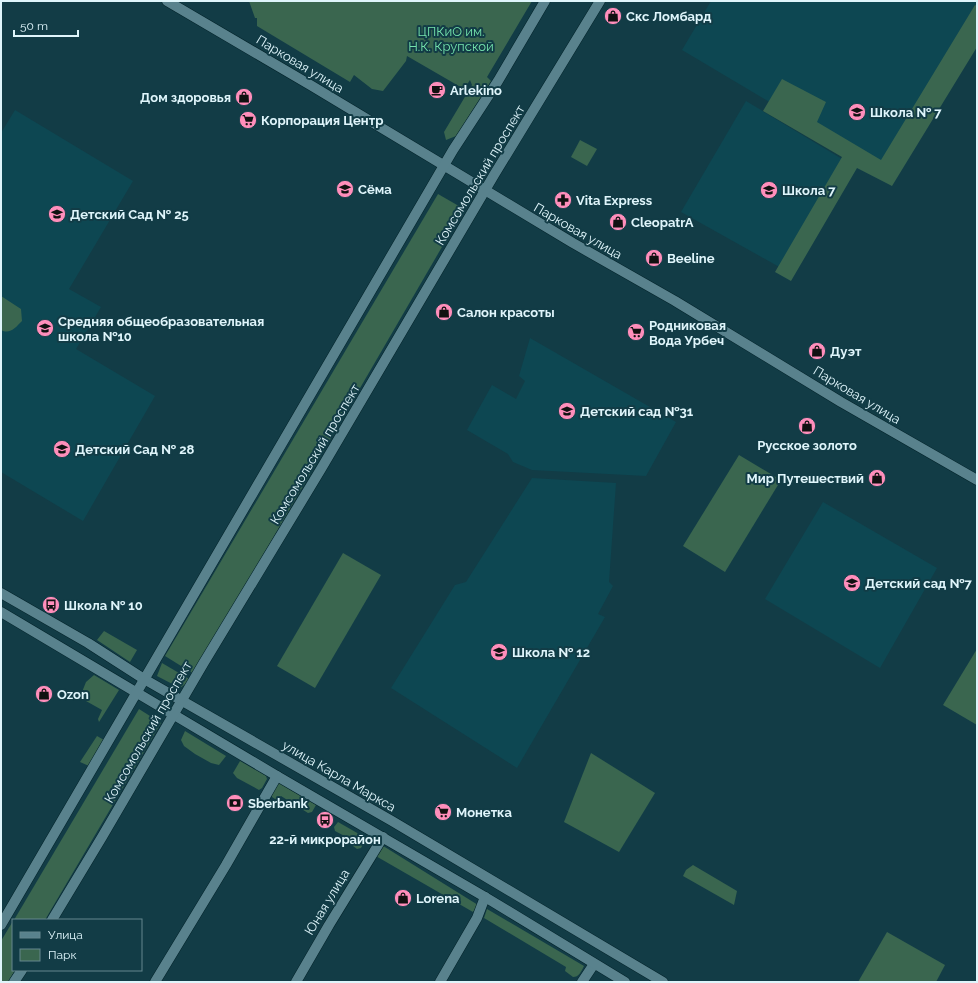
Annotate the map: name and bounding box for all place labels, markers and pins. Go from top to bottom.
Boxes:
shop icon: Скс Ломбард [603,6,623,26]
place label: Скс Ломбард [626,9,711,24]
cafe icon: Arlekino [427,80,447,100]
place label: Arlekino [450,83,502,98]
shop icon: Дом здоровья [234,87,254,107]
place label: Дом здоровья [140,90,231,105]
school or university icon: Школа № 7 [847,102,867,122]
place label: Школа № 7 [870,105,942,120]
supermarket icon: Корпорация Центр [238,110,258,130]
place label: Корпорация Центр [261,113,383,128]
school or university icon: Сёма [335,179,355,199]
school or university icon: Школа 7 [759,180,779,200]
place label: Сёма [358,182,392,197]
place label: Школа 7 [782,183,836,198]
pharmacy icon: Vita Express [553,190,573,210]
place label: Vita Express [576,193,653,208]
school or university icon: Детский Сад № 25 [47,204,67,224]
place label: Детский Сад № 25 [70,207,189,222]
shop icon: CleopatrA [608,212,628,232]
place label: CleopatrA [631,215,694,230]
shop icon: Beeline [644,248,664,268]
place label: Beeline [667,251,715,266]
shop icon: Салон красоты [434,302,454,322]
place label: Салон красоты [457,305,555,320]
place label: Средняя общеобразовательная школа №10 [58,314,264,344]
school or university icon: Средняя общеобразовательная школа №10 [35,318,55,338]
place label: Родниковая Вода Урбеч [649,318,726,348]
supermarket icon: Родниковая Вода Урбеч [626,322,646,342]
shop icon: Дуэт [807,341,827,361]
place label: Дуэт [830,344,862,359]
school or university icon: Детский сад №31 [557,401,577,421]
place label: Детский сад №31 [580,404,694,419]
shop icon: Русское золото [797,416,817,436]
place label: Русское золото [757,438,857,453]
school or university icon: Детский Сад № 28 [52,439,72,459]
place label: Детский Сад № 28 [75,442,194,457]
shop icon: Мир Путешествий [867,468,887,488]
place label: Мир Путешествий [747,471,864,486]
school or university icon: Детский сад №7 [842,573,862,593]
place label: Детский сад №7 [865,576,972,591]
bus stop icon: Школа № 10 [41,595,61,615]
place label: Школа № 10 [64,598,143,613]
school or university icon: Школа № 12 [489,642,509,662]
place label: Школа № 12 [512,645,590,660]
shop icon: Ozon [34,684,54,704]
place label: Ozon [57,687,89,702]
bank icon: Sberbank [225,793,245,813]
place label: Sberbank [248,796,309,811]
supermarket icon: Монетка [433,802,453,822]
place label: Монетка [456,805,512,820]
bus stop icon: 22-й микрорайон [315,810,335,830]
place label: 22-й микрорайон [269,832,381,847]
shop icon: Lorena [393,888,413,908]
place label: Lorena [416,891,460,906]

